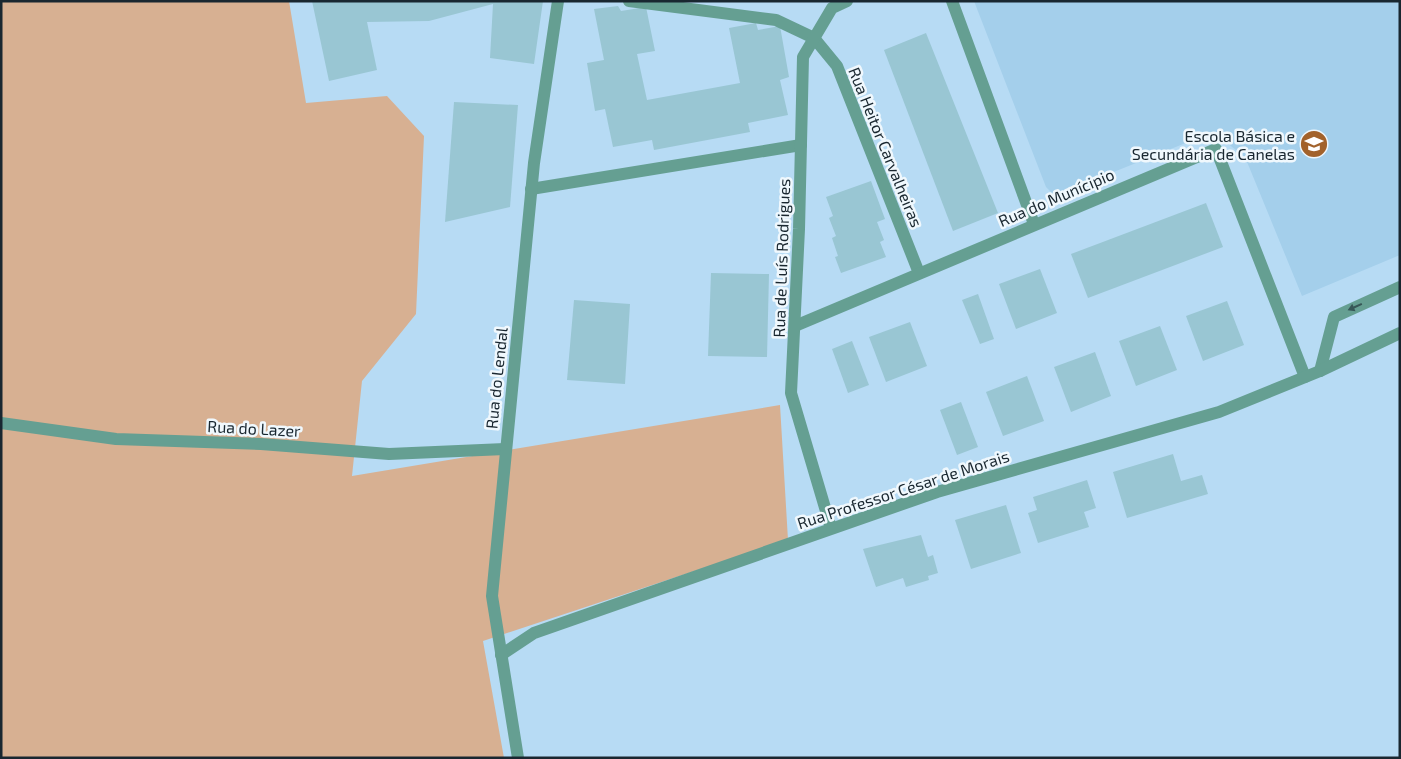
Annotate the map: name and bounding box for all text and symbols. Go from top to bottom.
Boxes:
street label: Rua Heitor Carvalheiras [845,64,927,230]
place label: Escola Básica e Secundária de Canelas [1132,126,1295,163]
school or university icon: Escola Básica e Secundária de Canelas [1299,129,1329,159]
street label: Rua do Munícipio [995,164,1117,230]
street label: Rua de Luís Rodrigues [769,178,793,338]
one-way arrow [1348,303,1362,311]
street label: Rua do Lendal [481,326,511,430]
street label: Rua do Lazer [207,416,302,440]
street label: Rua Professor César de Morais [795,446,1011,532]

